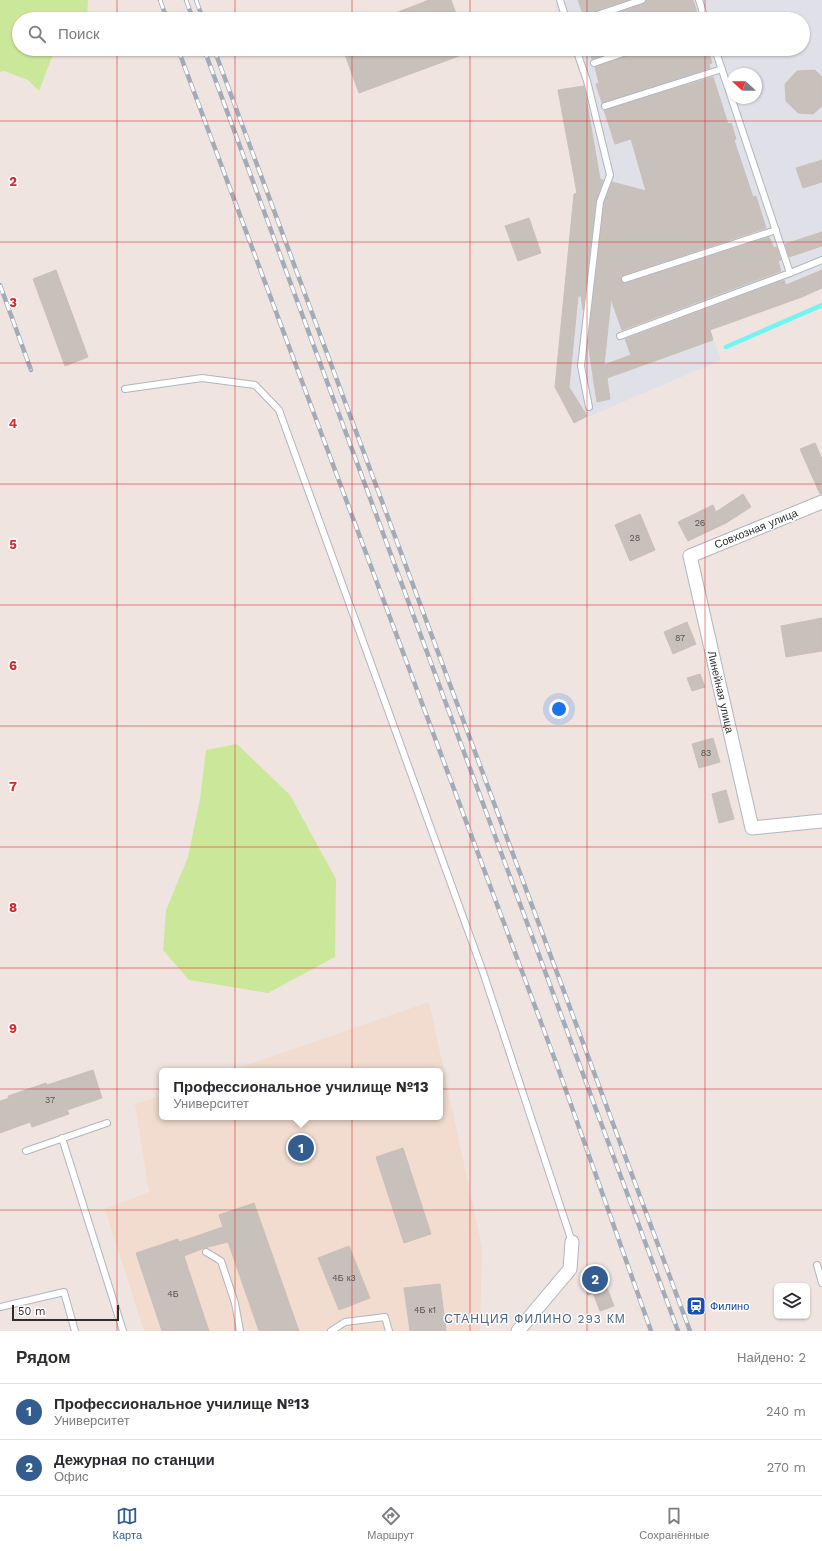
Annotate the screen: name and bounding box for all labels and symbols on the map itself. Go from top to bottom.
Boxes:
north arrow [726,68,762,104]
text: 2 [9,174,17,189]
text: 3 [9,295,17,310]
text: 4 [9,416,18,431]
street label: Совхозная улица [713,506,800,552]
house number: 26 [695,518,705,528]
house number: 28 [630,533,640,543]
text: 5 [9,537,17,552]
house number: 87 [675,633,685,643]
street label: Линейная улица [705,650,737,735]
text: 6 [9,658,17,673]
your location [549,699,569,719]
house number: 83 [701,748,711,758]
text: 7 [9,779,17,794]
text: 8 [9,900,17,915]
text: 9 [9,1021,17,1036]
house number: 37 [45,1095,55,1105]
pin: 1 [288,1133,314,1163]
pin: 2 [582,1264,608,1294]
house number: 4Б к3 [332,1273,356,1283]
house number: 4Б [167,1289,179,1299]
station icon: Филино [685,1295,707,1317]
place label: Филино [710,1300,749,1313]
scale bar [12,1303,119,1322]
house number: 4Б к1 [414,1305,436,1315]
district label: СТАНЦИЯ ФИЛИНО 293 КМ [444,1312,626,1326]

